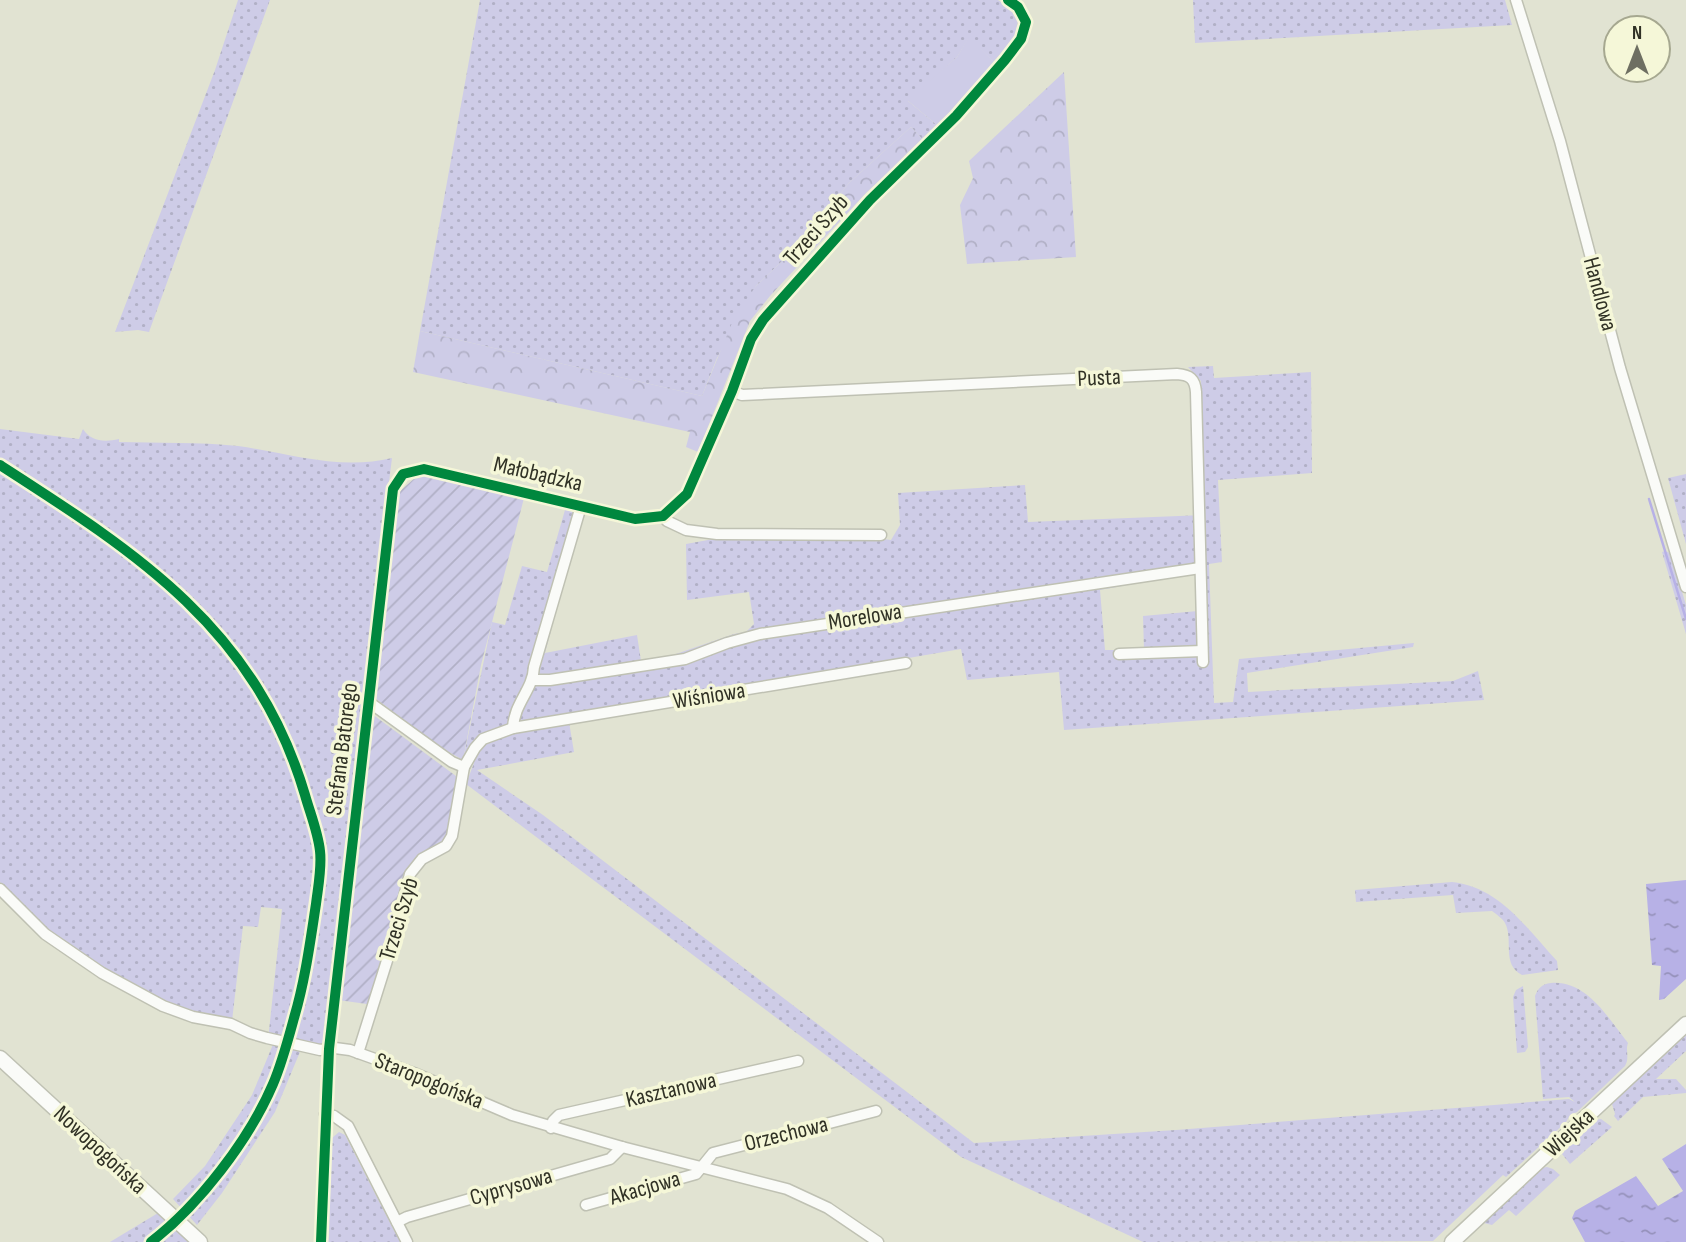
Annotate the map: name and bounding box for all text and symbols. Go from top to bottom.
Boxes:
north arrow [1602,14,1672,84]
text: N [1632,22,1642,45]
street label: Trzeci Szyb [777,189,855,271]
street label: Handlowa [1577,254,1623,334]
street label: Pusta [1077,363,1121,393]
street label: Małobądzka [491,450,585,498]
street label: Morelowa [826,597,904,637]
street label: Wiśniowa [671,676,747,716]
street label: Stefana Batorego [320,681,364,817]
street label: Trzeci Szyb [373,874,425,964]
street label: Staropogońska [371,1047,487,1115]
street label: Kasztanowa [623,1066,719,1114]
street label: Nowopogońska [48,1100,152,1200]
street label: Wiejska [1538,1103,1600,1163]
street label: Orzechowa [741,1110,831,1158]
street label: Cyprysowa [467,1162,555,1212]
street label: Akacjowa [606,1165,683,1212]

